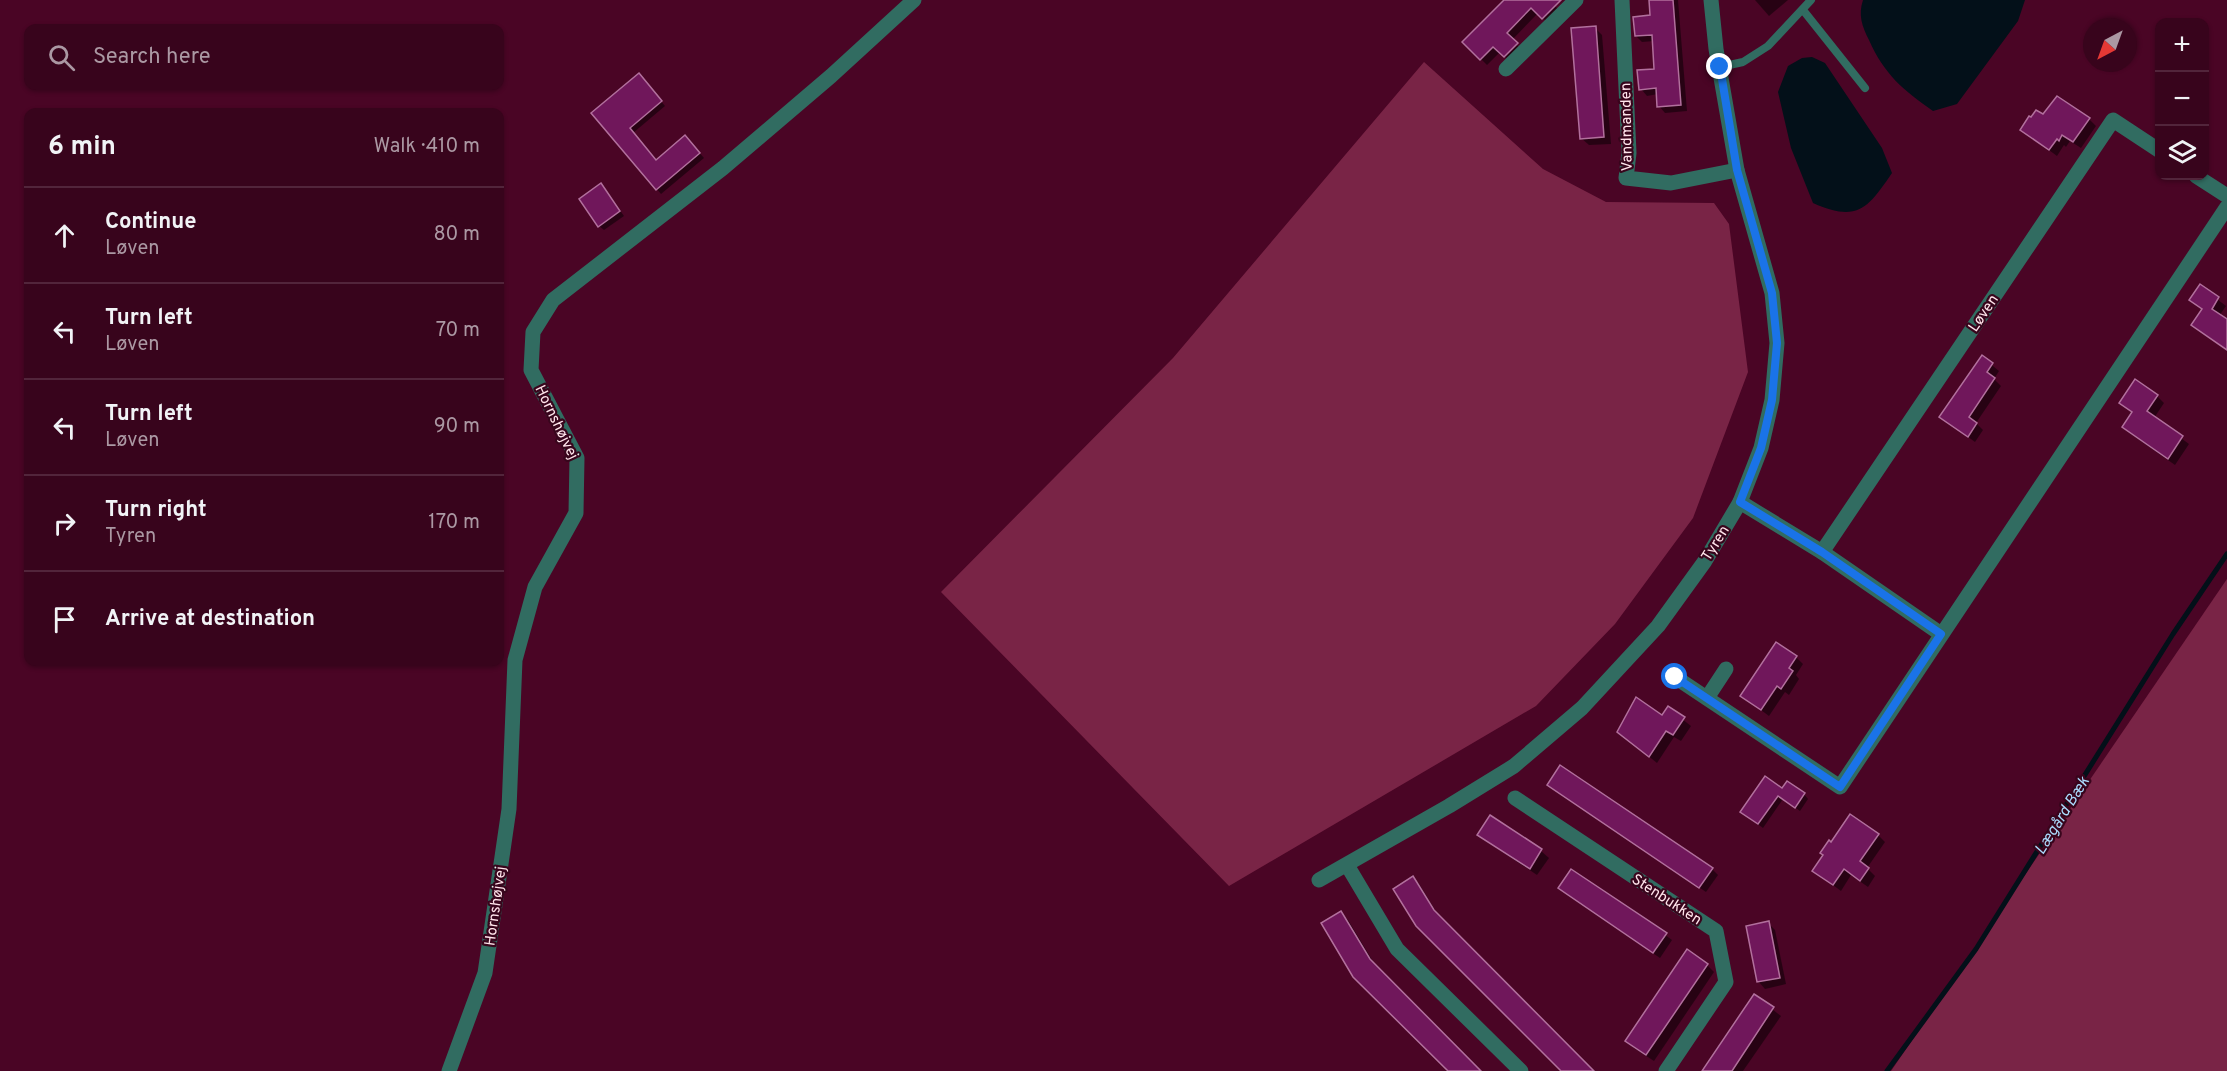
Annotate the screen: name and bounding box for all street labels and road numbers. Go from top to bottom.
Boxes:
street label: Vandmanden [1617,83,1638,171]
street label: Løven [1965,292,2004,336]
street label: Hornshøjvej [529,382,582,463]
street label: Tyren [1698,522,1734,565]
street label: Hornshøjvej [481,865,511,947]
street label: Stenbukken [1627,870,1705,930]

